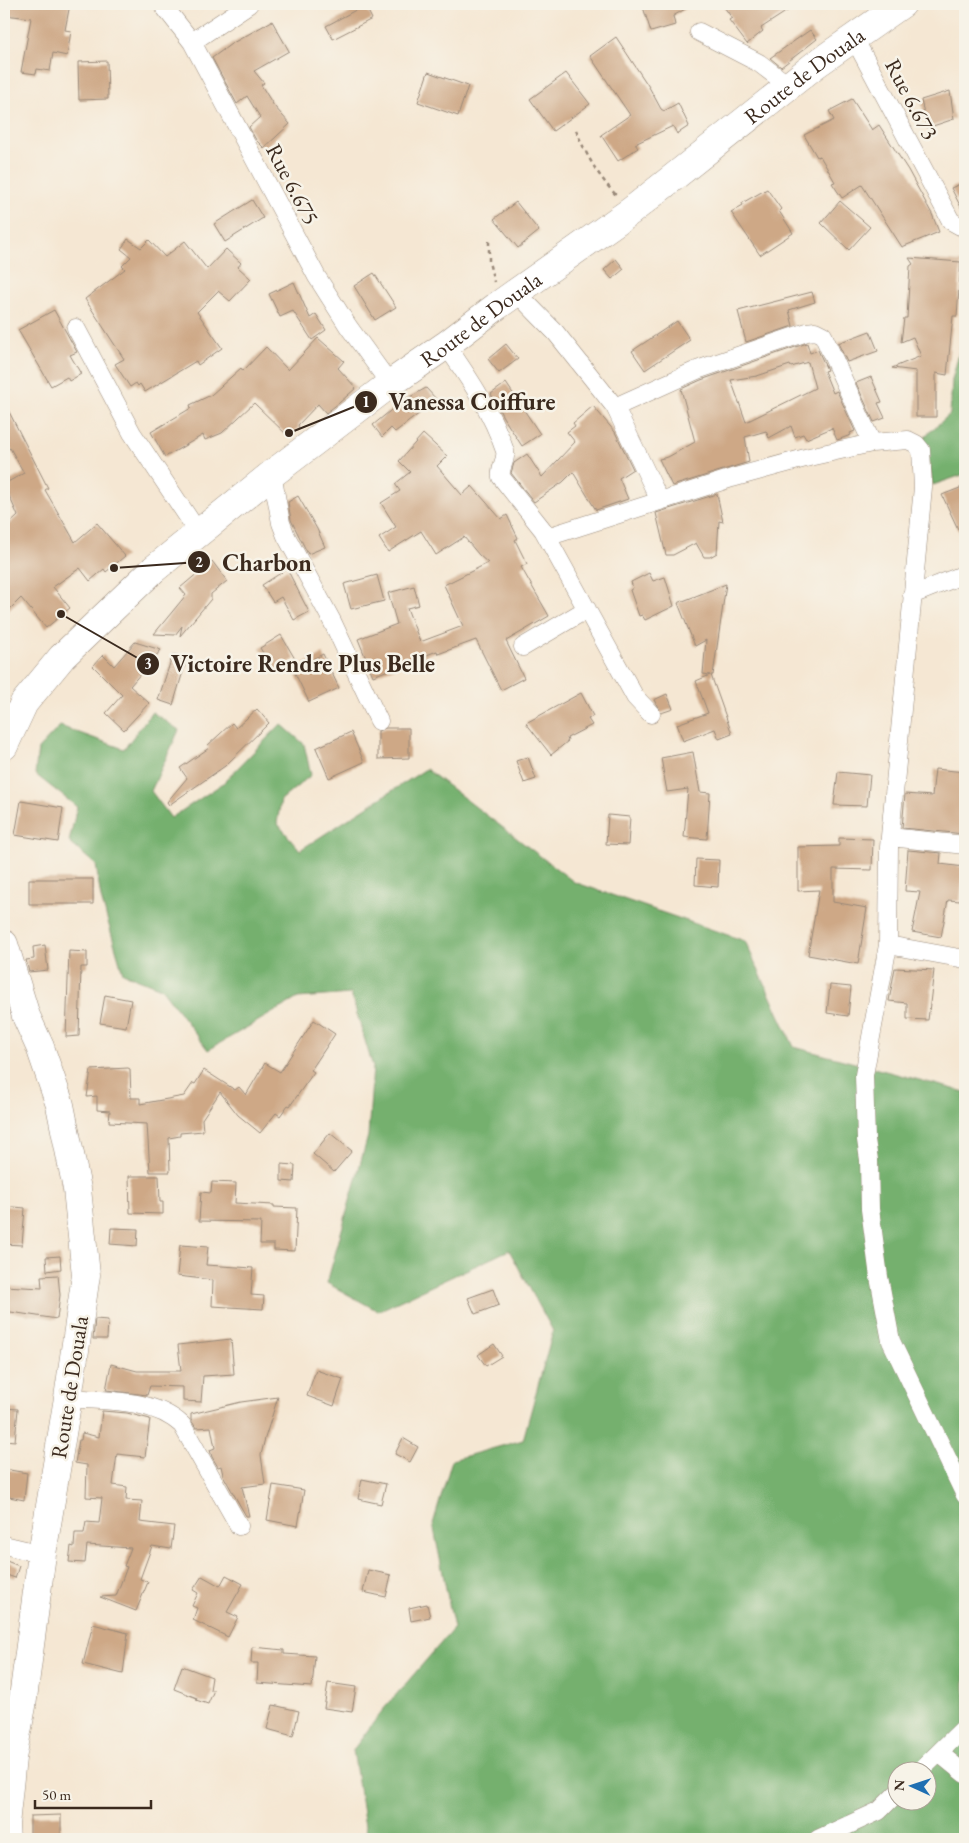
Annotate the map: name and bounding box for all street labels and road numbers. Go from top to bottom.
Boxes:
street label: Route de Douala [738,21,871,131]
street label: Rue 6.673 [878,54,945,145]
street label: Rue 6.675 [259,139,326,230]
street label: Route de Douala [415,265,548,374]
street label: Route de Douala [44,1313,95,1461]

